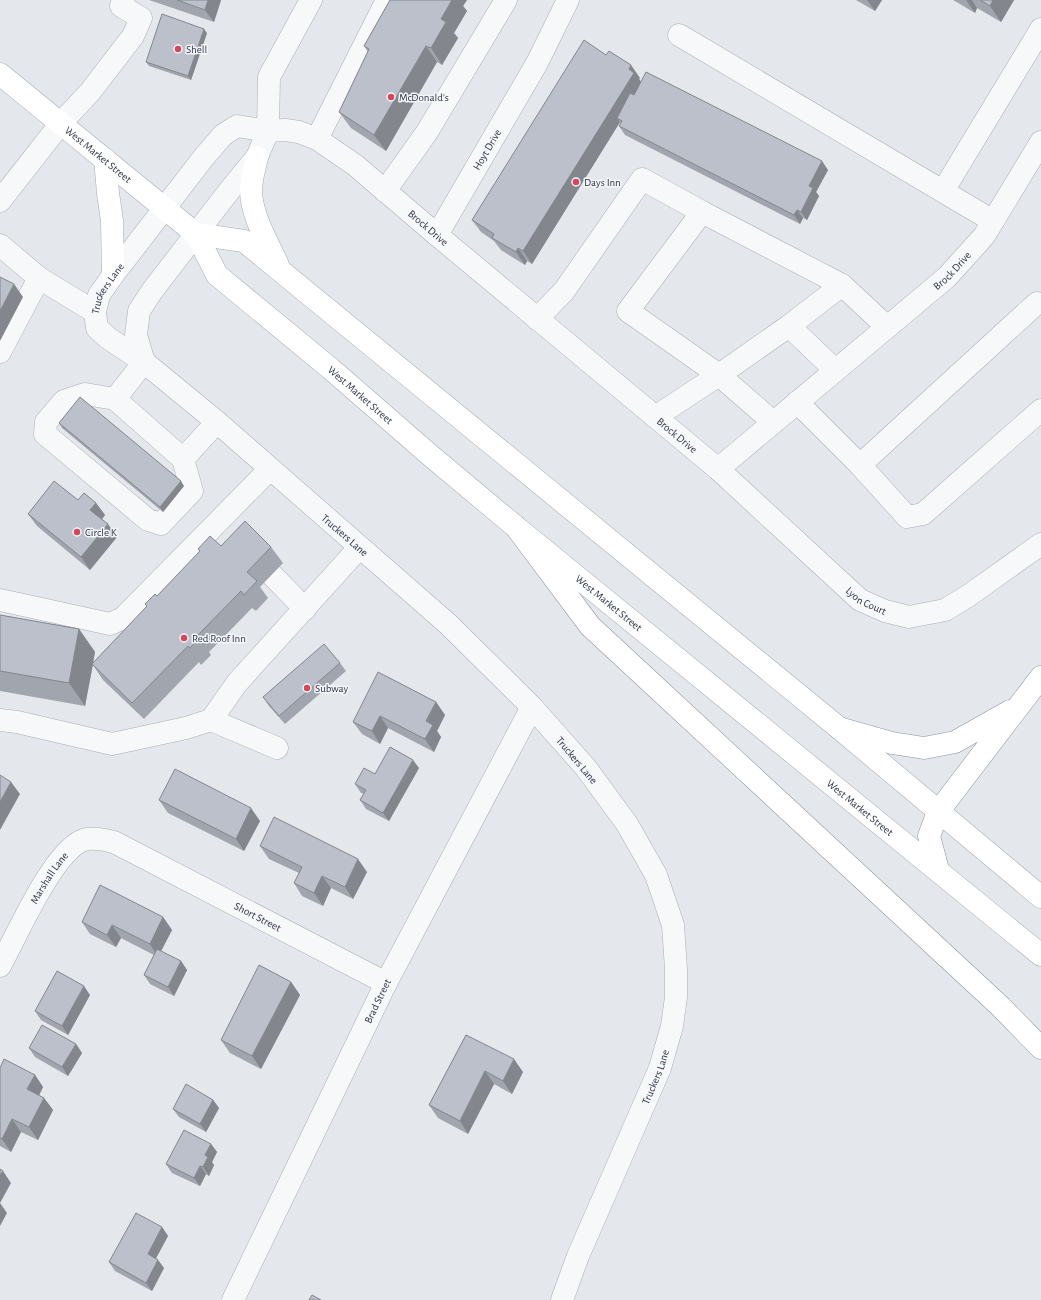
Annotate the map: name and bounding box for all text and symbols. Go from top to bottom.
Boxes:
marker: Shell [173,44,183,54]
place label: Shell [186,44,207,55]
marker: McDonald's [386,92,396,102]
place label: McDonald's [399,92,449,103]
street label: West Market Street [63,124,134,185]
street label: Hoyt Drive [471,127,503,172]
marker: Days Inn [571,177,581,187]
place label: Days Inn [584,177,621,188]
street label: Brock Drive [406,208,450,248]
street label: Brock Drive [931,249,973,292]
street label: Truckers Lane [90,261,126,315]
street label: West Market Street [326,364,395,427]
street label: Brock Drive [655,416,699,455]
street label: Truckers Lane [319,512,370,558]
marker: Circle K [72,527,82,537]
place label: Circle K [85,527,118,538]
street label: West Market Street [573,573,644,634]
street label: Lyon Court [844,585,888,617]
marker: Red Roof Inn [179,633,189,643]
place label: Red Roof Inn [192,633,246,644]
marker: Subway [302,683,312,693]
place label: Subway [315,683,348,694]
street label: Truckers Lane [554,735,599,786]
street label: West Market Street [824,778,895,838]
street label: Marshall Lane [28,850,70,906]
street label: Short Street [232,900,283,934]
street label: Brad Street [362,977,393,1025]
street label: Truckers Lane [640,1048,671,1106]

